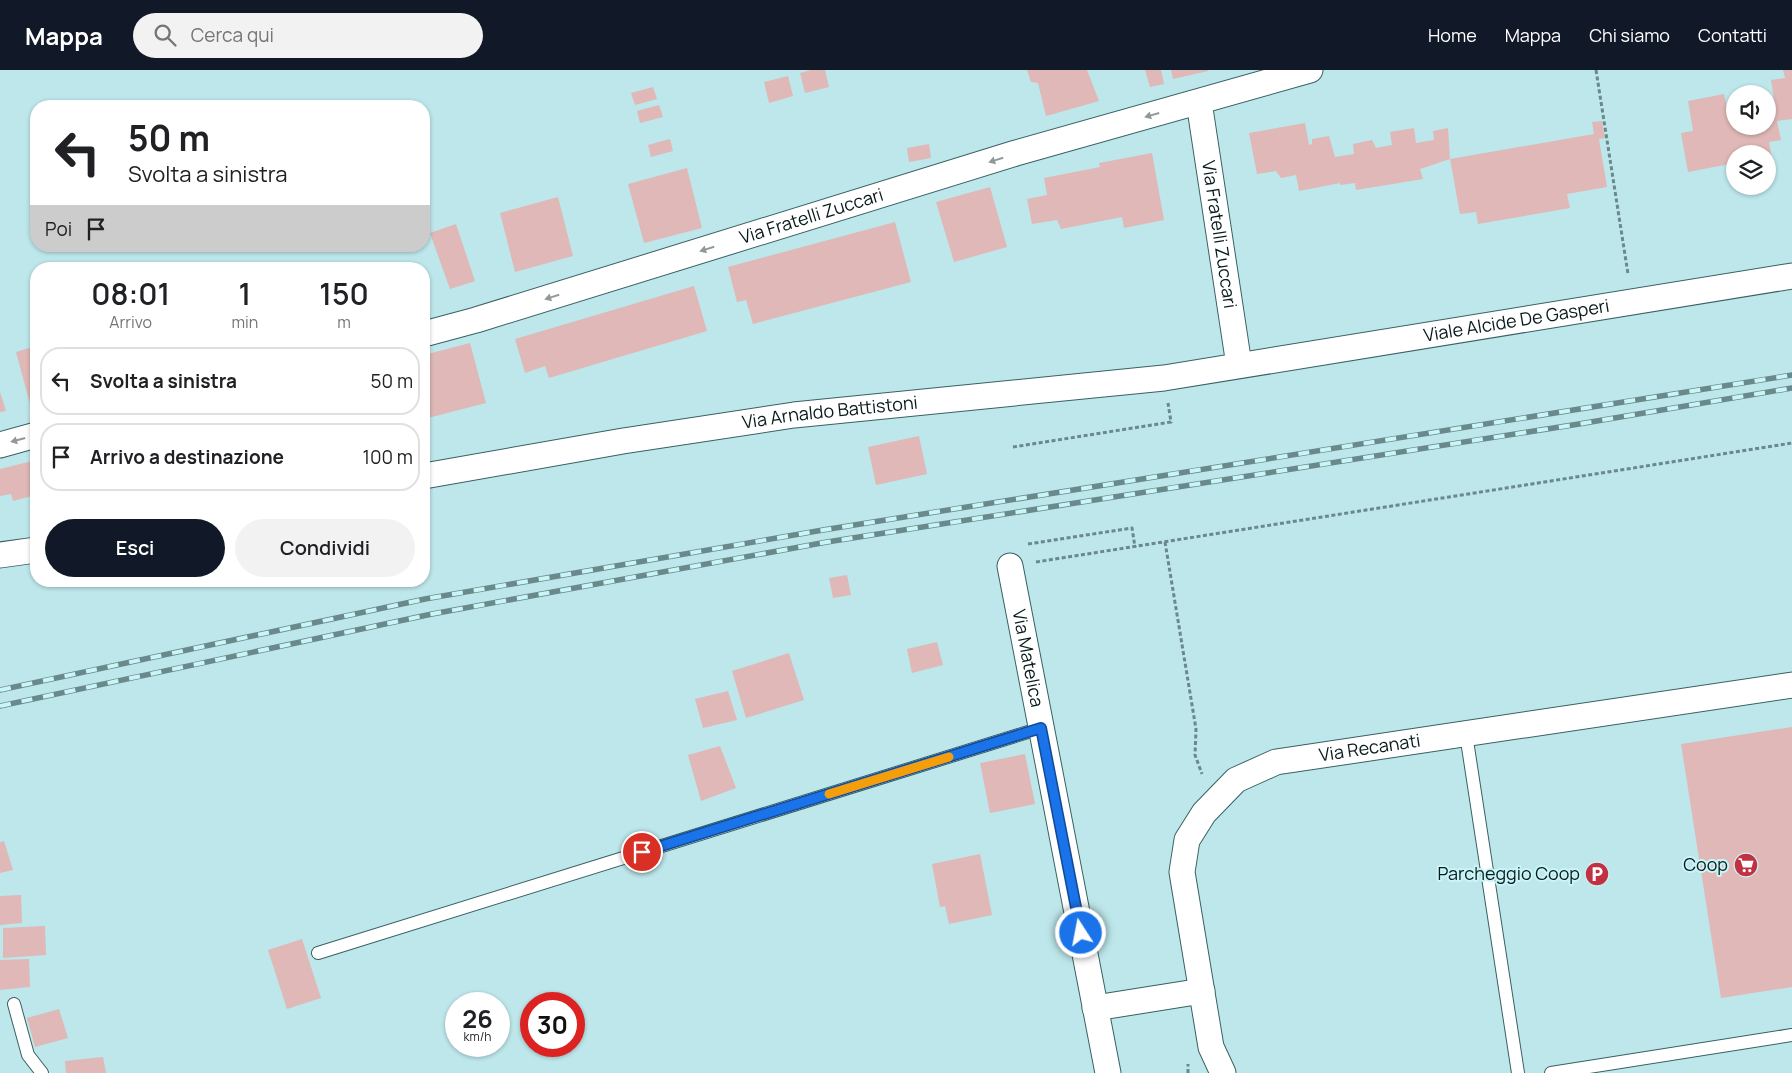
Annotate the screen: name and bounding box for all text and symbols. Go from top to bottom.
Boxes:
search box [133,13,483,58]
text: Mappa [25,19,103,52]
icon: search [151,21,179,49]
text: Cerca qui [191,22,274,48]
text: Home [1428,23,1477,47]
text: Mappa [1505,23,1561,47]
text: Chi siamo [1589,23,1670,47]
text: Contatti [1698,23,1767,47]
map controls [1726,85,1776,195]
button: sound [1726,85,1776,135]
one-way arrow [1145,112,1160,120]
text: 50 m [128,114,210,162]
icon: left [45,120,110,185]
button: layers [1726,145,1776,195]
one-way arrow [988,156,1003,164]
text: Svolta a sinistra [128,159,287,189]
street label: Via Fratelli Zuccari [1197,159,1243,310]
street label: Via Fratelli Zuccari [736,182,886,249]
icon: arrive [82,215,110,243]
text: Poi [45,216,72,242]
one-way arrow [699,245,714,253]
text: 08:01 [91,273,170,314]
text: 1 [238,273,251,314]
text: 150 [319,273,369,314]
street label: Viale Alcide De Gasperi [1422,293,1611,347]
one-way arrow [544,294,559,301]
text: Arrivo [109,311,152,333]
text: min [231,311,258,333]
text: m [337,311,351,333]
icon: left [47,367,75,395]
text: Svolta a sinistra [90,368,237,394]
text: 50 m [371,368,413,394]
street label: Via Arnaldo Battistoni [740,390,919,434]
one-way arrow [11,436,26,444]
icon: arrive [47,443,75,471]
text: Arrivo a destinazione [90,444,284,470]
text: 100 m [362,444,413,470]
button: Esci [45,519,225,577]
button: Condividi [235,519,415,577]
street label: Via Matelica [1008,607,1050,709]
street label: Via Recanati [1317,728,1422,766]
pin [621,831,663,873]
icon: arrive [628,838,656,866]
place label: Coop [1683,852,1728,876]
supermarket icon: Coop [1733,852,1759,878]
place label: Parcheggio Coop [1437,861,1580,885]
parking icon: Parcheggio Coop [1584,861,1610,887]
position arrow [1054,906,1106,958]
speed limit sign: 30 [520,992,585,1057]
text: 26 [462,1001,493,1036]
text: km/h [464,1028,491,1045]

